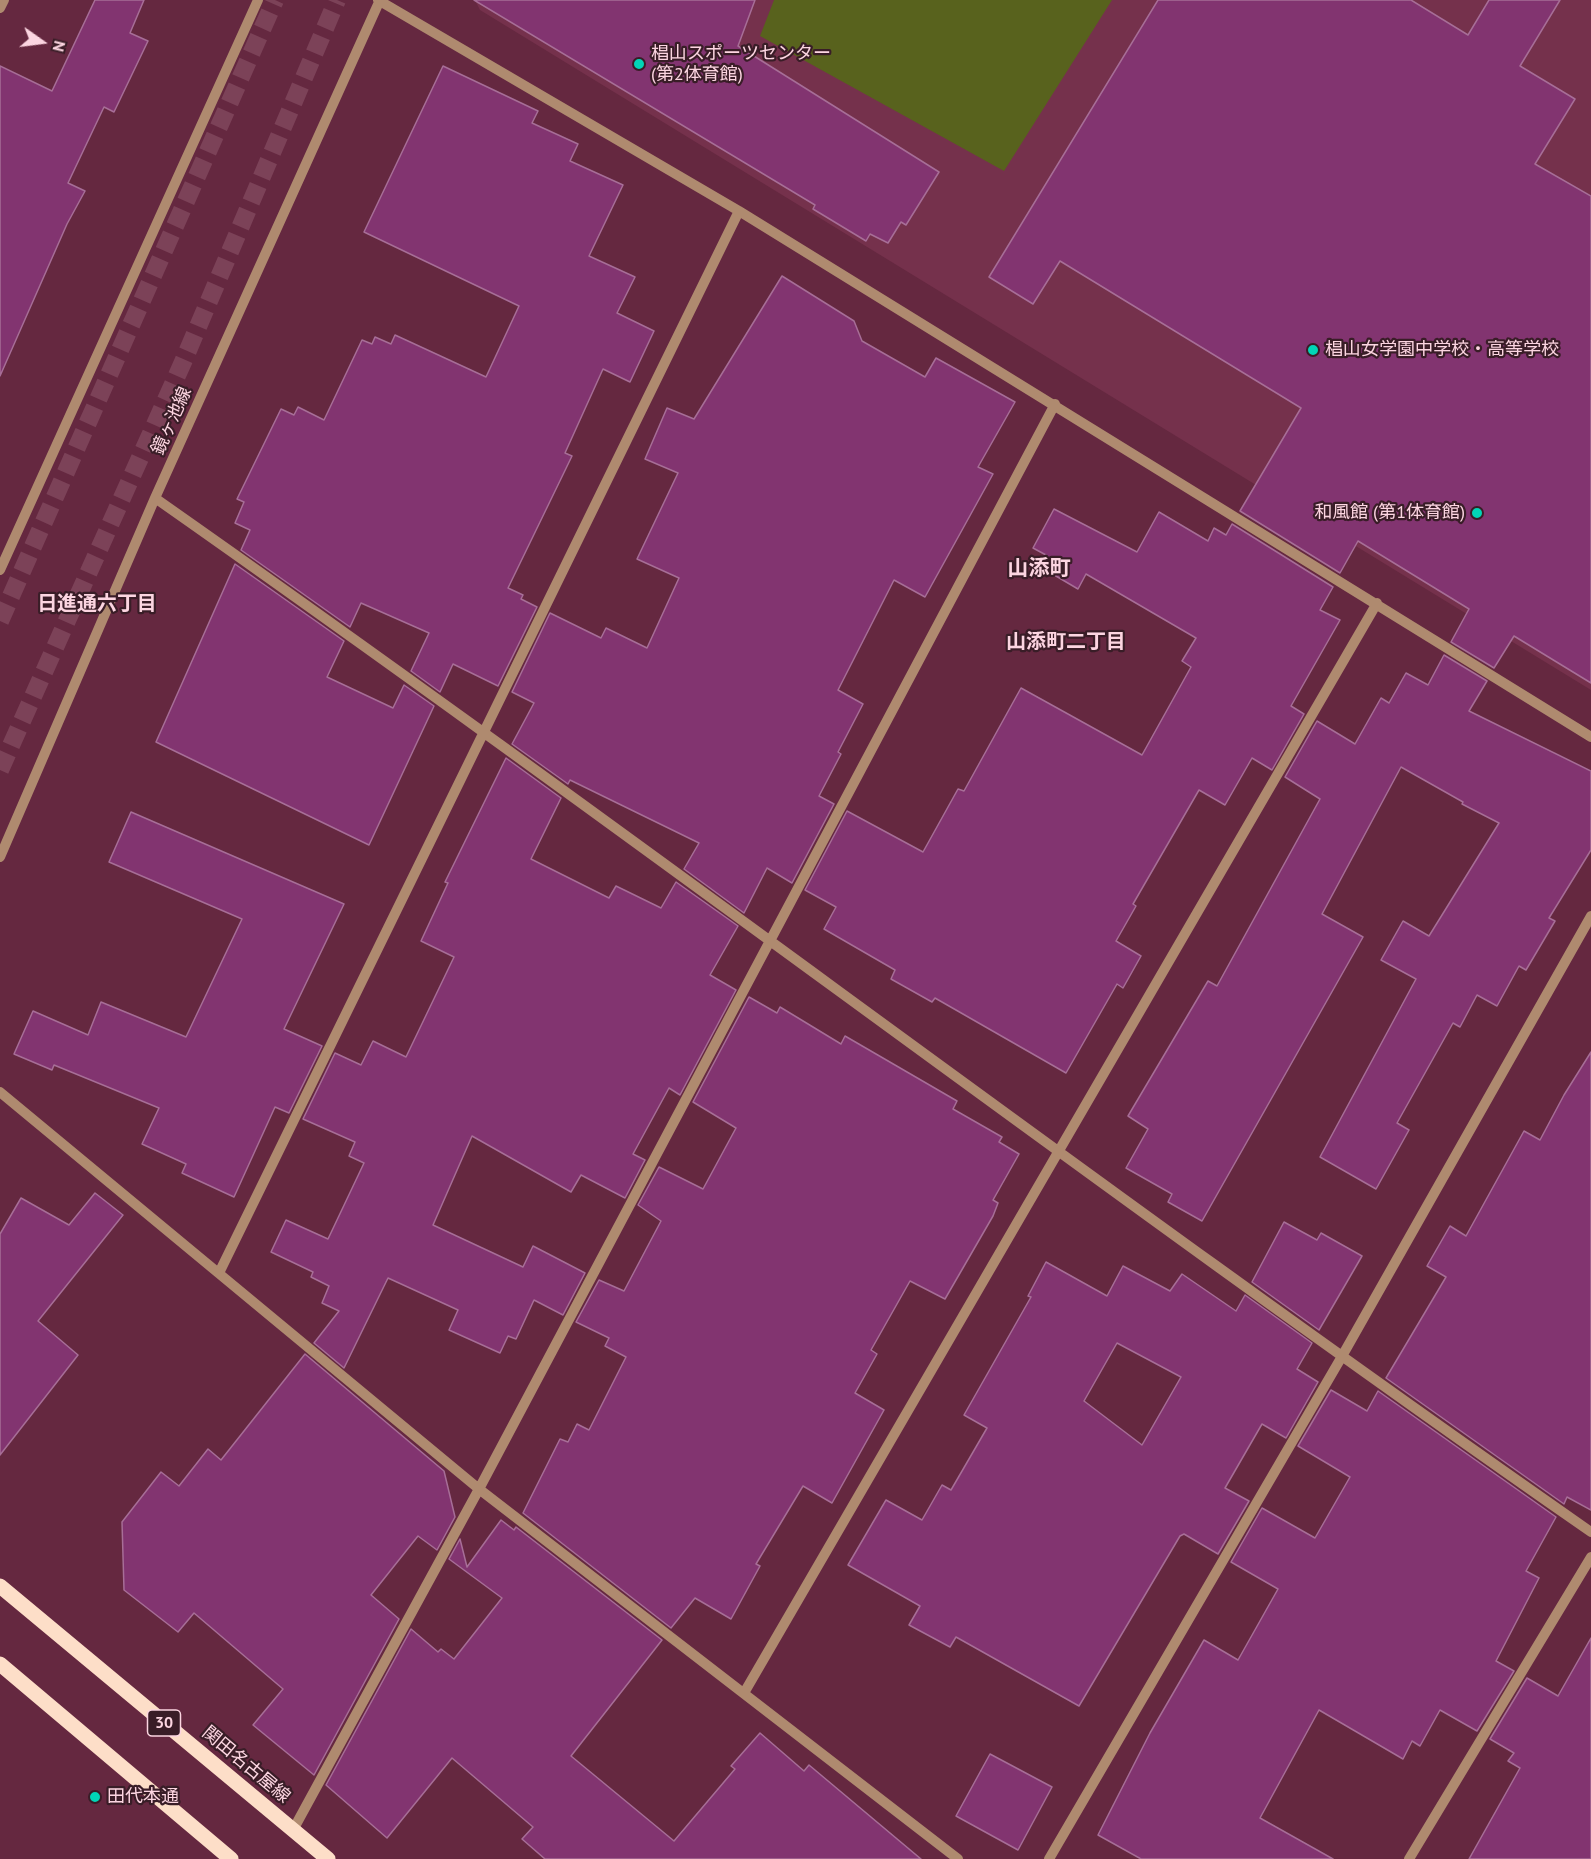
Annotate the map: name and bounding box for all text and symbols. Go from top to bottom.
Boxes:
north arrow [12,12,72,72]
text: N [48,39,70,54]
place label: 椙山スポーツセンター (第2体育館) [651,43,831,86]
marker: 椙山スポーツセンター (第2体育館) [632,57,646,71]
place label: 椙山女学園中学校・高等学校 [1325,339,1559,361]
marker: 椙山女学園中学校・高等学校 [1306,343,1320,357]
street label: 鏡ヶ池線 [147,384,197,458]
place label: 和風館 (第1体育館) [1314,502,1465,524]
marker: 和風館 (第1体育館) [1470,506,1484,520]
district label: 山添町 [1008,556,1070,582]
district label: 日進通六丁目 [37,592,157,616]
district label: 山添町二丁目 [1006,630,1126,654]
road number: 30 [148,1710,180,1736]
street label: 関田名古屋線 [198,1722,294,1808]
place label: 田代本通 [107,1786,179,1808]
marker: 田代本通 [88,1790,102,1804]

